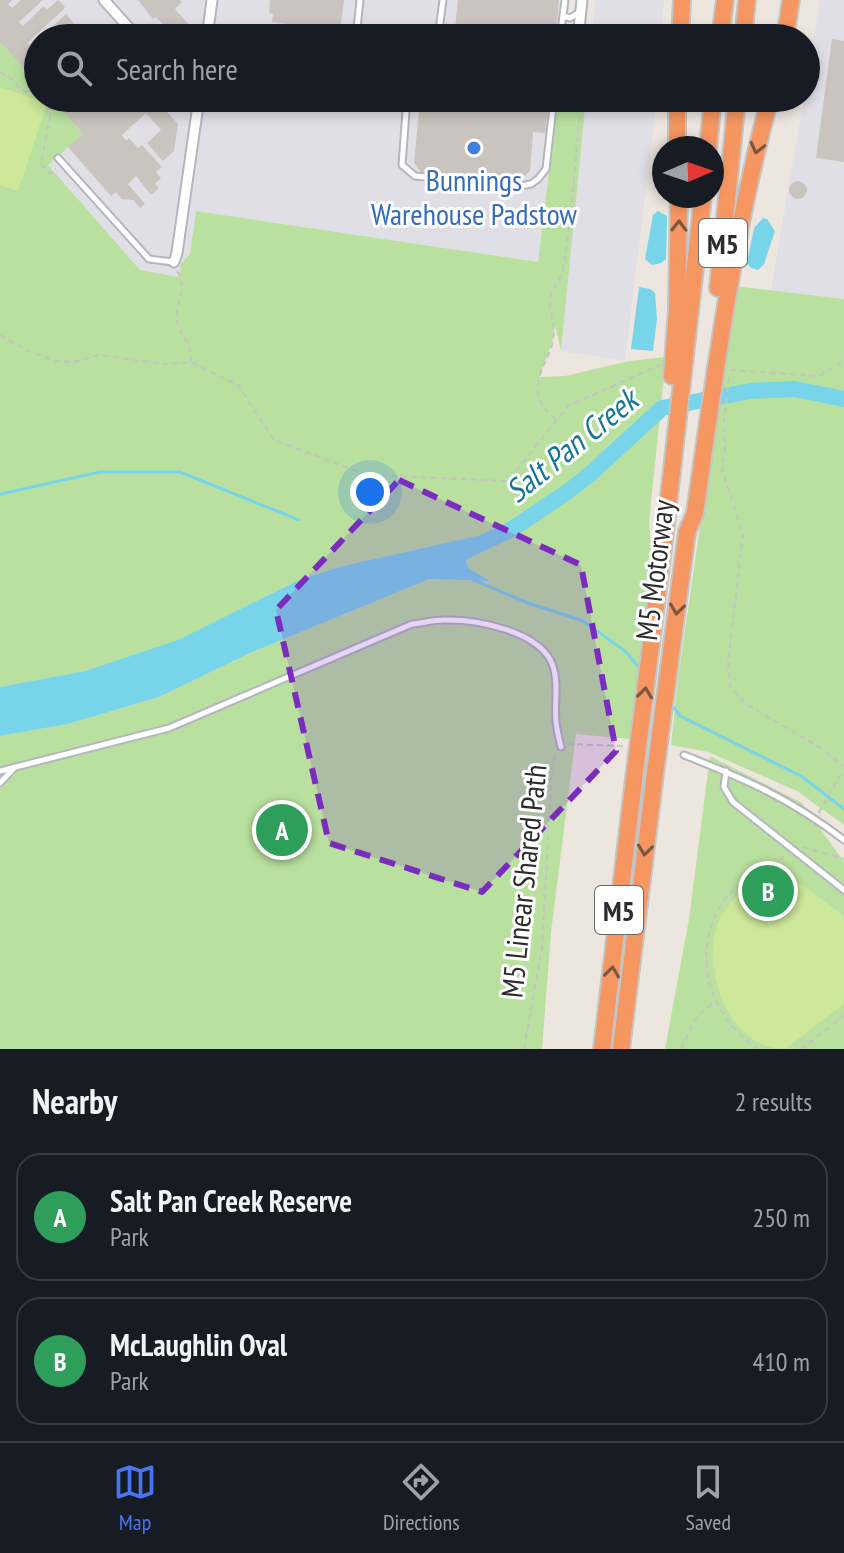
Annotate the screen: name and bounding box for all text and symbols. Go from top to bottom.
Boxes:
search box [24,24,820,112]
icon: search [52,46,96,90]
text: Search here [116,49,238,88]
north arrow [652,136,724,208]
marker: Bunnings Warehouse Padstow [465,139,483,157]
one-way arrow [749,140,766,154]
place label: Bunnings Warehouse Padstow [371,160,577,233]
one-way arrow [670,219,688,232]
road number: M5 [699,219,747,267]
water label: Salt Pan Creek [496,377,649,511]
your location [350,472,390,512]
street label: M5 Motorway [626,497,682,642]
one-way arrow [669,602,686,616]
one-way arrow [636,686,653,699]
street label: M5 Linear Shared Path [491,762,555,1000]
pin: A [256,800,308,860]
one-way arrow [637,844,654,857]
pin: B [742,861,794,921]
road number: M5 [595,886,643,934]
one-way arrow [603,965,620,978]
text: Nearby [32,1079,117,1123]
text: 2 results [735,1085,812,1118]
text: Salt Pan Creek Reserve [110,1181,352,1220]
text: A [53,1201,67,1234]
text: 250 m [752,1201,810,1234]
text: Park [110,1220,149,1253]
text: McLaughlin Oval [110,1325,287,1364]
text: B [54,1345,66,1378]
text: 410 m [752,1345,810,1378]
text: Park [110,1364,149,1397]
tab: Map [113,1460,157,1536]
tab: Directions [383,1460,460,1536]
tab: Saved [686,1460,731,1536]

